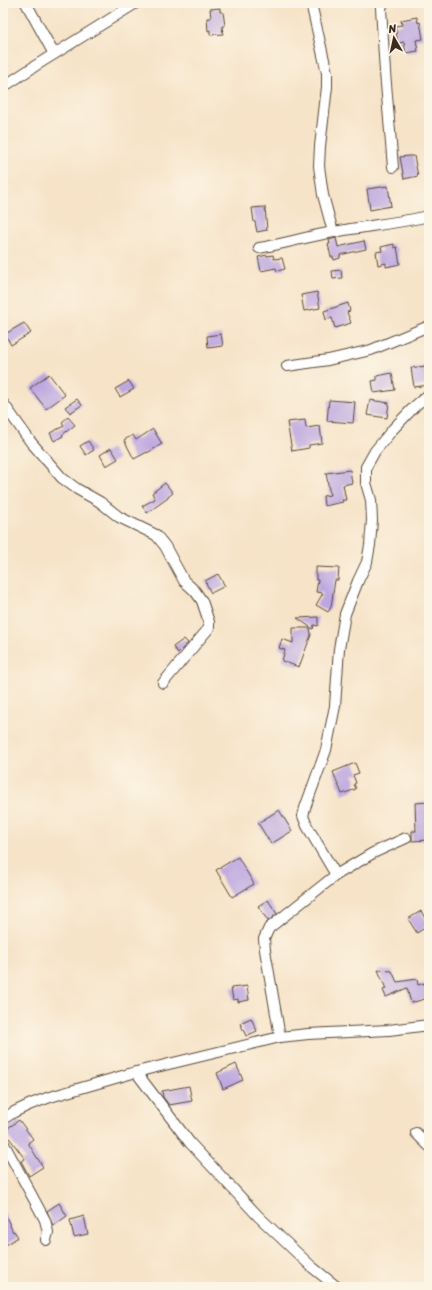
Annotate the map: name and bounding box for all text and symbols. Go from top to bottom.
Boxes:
north arrow [374,18,414,58]
text: N [386,19,398,39]

